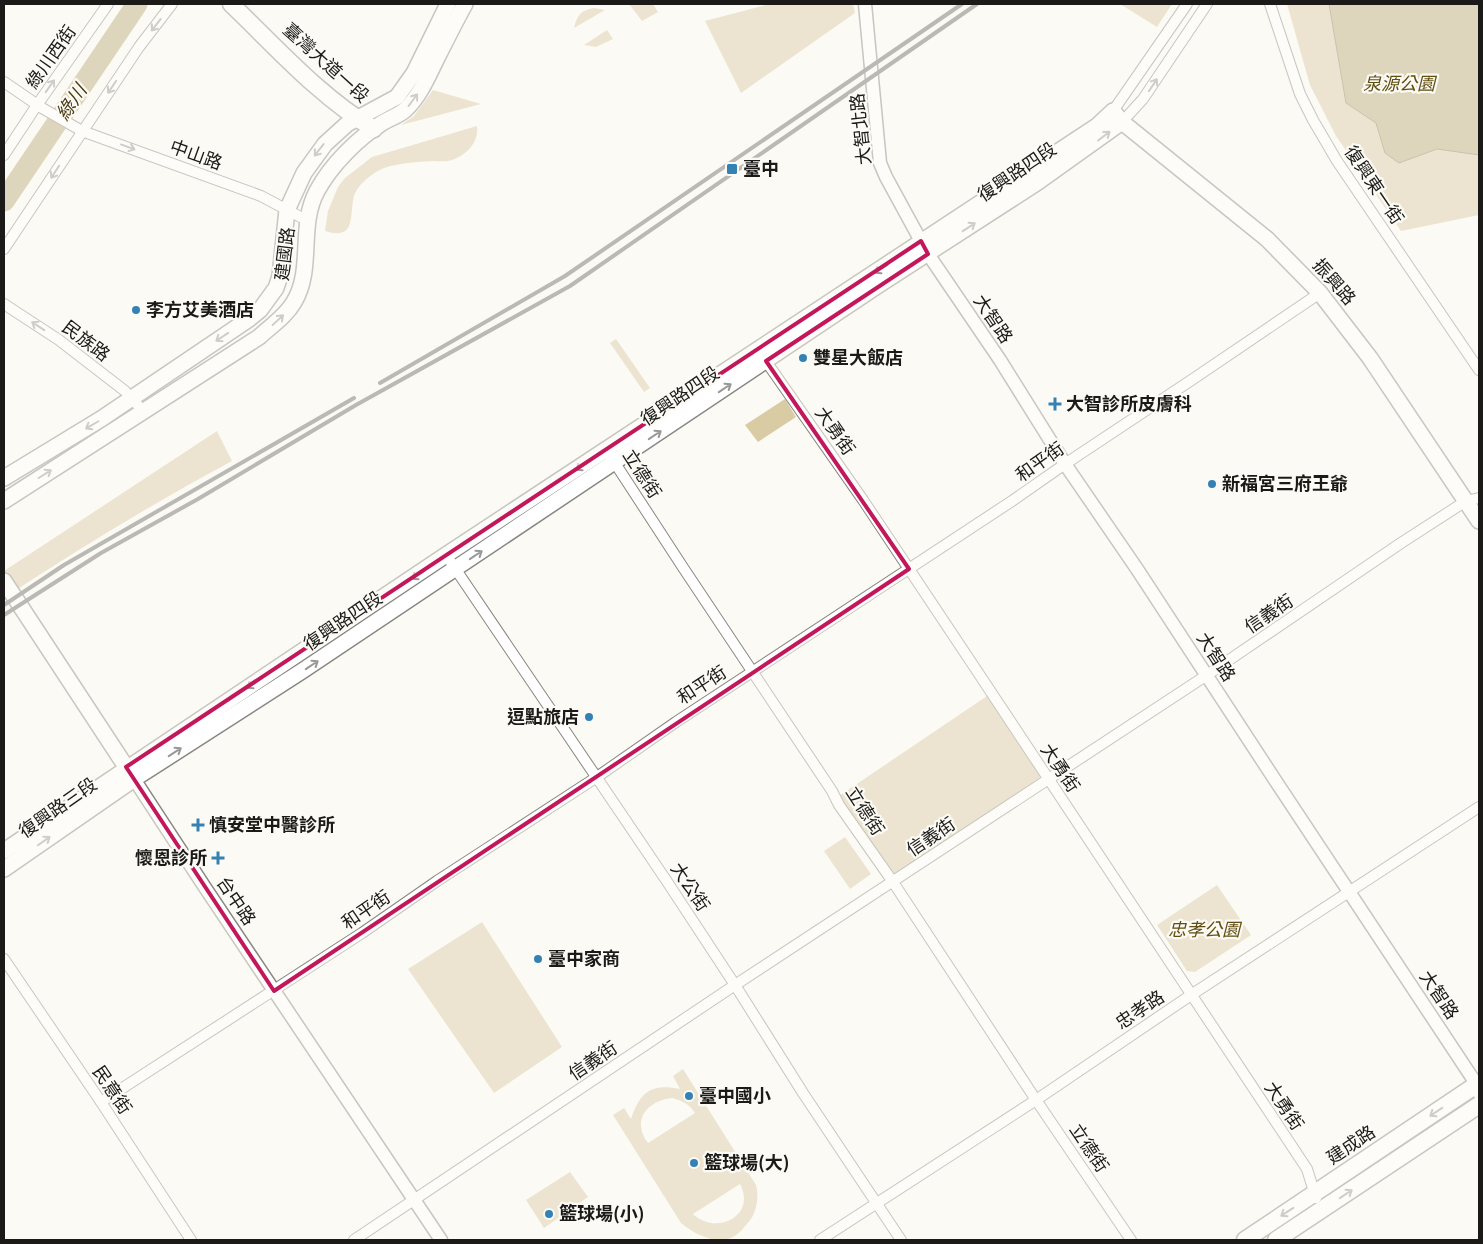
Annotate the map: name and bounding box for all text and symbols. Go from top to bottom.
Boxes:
street label: 臺灣大道一段 [279,16,376,107]
one-way arrow [150,18,161,31]
street label: 綠川西街 [18,19,81,93]
park label: 泉源公園 [1363,69,1438,95]
water label: 綠川 [48,76,93,124]
one-way arrow [1148,78,1158,92]
one-way arrow [45,79,55,93]
one-way arrow [107,80,117,94]
street label: 大智北路 [842,92,876,166]
one-way arrow [407,94,418,107]
one-way arrow [1097,131,1111,141]
street label: 中山路 [167,132,227,175]
street label: 復興路四段 [971,134,1060,206]
street label: 復興東一街 [1340,139,1412,228]
one-way arrow [120,143,135,152]
one-way arrow [314,143,325,156]
place label: 臺中 [743,154,779,180]
marker: 臺中 [725,162,739,176]
one-way arrow [50,165,60,179]
one-way arrow [961,222,975,232]
street label: 建國路 [267,225,299,282]
street label: 振興路 [1308,252,1363,310]
one-way arrow [874,264,888,274]
street label: 大智路 [969,288,1021,348]
place label: 李方艾美酒店 [146,295,254,321]
marker: 李方艾美酒店 [130,304,142,316]
street label: 民族路 [58,313,117,366]
one-way arrow [271,314,284,326]
one-way arrow [32,321,46,331]
one-way arrow [215,332,229,342]
place label: 雙星大飯店 [813,343,903,369]
marker: 雙星大飯店 [797,352,809,364]
street label: 復興路四段 [634,358,723,430]
one-way arrow [718,383,732,393]
place label: 大智診所皮膚科 [1066,389,1192,415]
marker: 大智診所皮膚科 [1048,397,1062,411]
street label: 大勇街 [811,400,863,459]
one-way arrow [85,420,99,430]
one-way arrow [647,430,661,440]
street label: 和平街 [1009,434,1068,486]
street label: 立德街 [618,443,669,503]
one-way arrow [576,461,590,471]
one-way arrow [37,469,51,479]
place label: 新福宮三府王爺 [1222,469,1348,495]
marker: 新福宮三府王爺 [1206,478,1218,490]
one-way arrow [468,549,482,559]
one-way arrow [411,570,425,580]
street label: 復興路四段 [297,583,386,655]
street label: 信義街 [1238,586,1298,638]
street label: 大智路 [1192,626,1243,686]
street label: 和平街 [671,658,731,709]
one-way arrow [305,659,319,670]
one-way arrow [247,679,261,689]
place label: 逗點旅店 [507,702,579,728]
marker: 逗點旅店 [583,711,595,723]
street label: 大勇街 [1036,737,1088,797]
one-way arrow [168,747,182,758]
street label: 復興路三段 [13,770,101,843]
street label: 立德街 [841,780,892,840]
street label: 信義街 [900,809,960,861]
place label: 慎安堂中醫診所 [209,810,335,836]
marker: 慎安堂中醫診所 [191,818,205,832]
one-way arrow [37,836,51,846]
place label: 懷恩診所 [135,843,207,869]
marker: 懷恩診所 [211,851,225,865]
street label: 大公街 [666,856,718,916]
street label: 台中路 [212,870,264,930]
street label: 和平街 [335,882,395,934]
park label: 忠孝公園 [1168,915,1243,941]
place label: 臺中家商 [548,944,620,970]
marker: 臺中家商 [532,953,544,965]
street label: 大智路 [1415,964,1467,1024]
street label: 忠孝路 [1109,982,1169,1034]
street label: 信義街 [562,1033,622,1085]
street label: 民意街 [88,1059,140,1119]
street label: 大勇街 [1260,1075,1312,1135]
place label: 臺中國小 [699,1081,771,1107]
marker: 臺中國小 [683,1090,695,1102]
one-way arrow [1430,1107,1444,1117]
street label: 立德街 [1065,1117,1117,1177]
street label: 建成路 [1320,1117,1380,1169]
place label: 籃球場(大) [704,1148,790,1174]
marker: 籃球場(大) [688,1157,700,1169]
one-way arrow [1338,1189,1352,1199]
place label: 籃球場(小) [559,1199,645,1225]
one-way arrow [1281,1207,1295,1217]
marker: 籃球場(小) [543,1208,555,1220]

